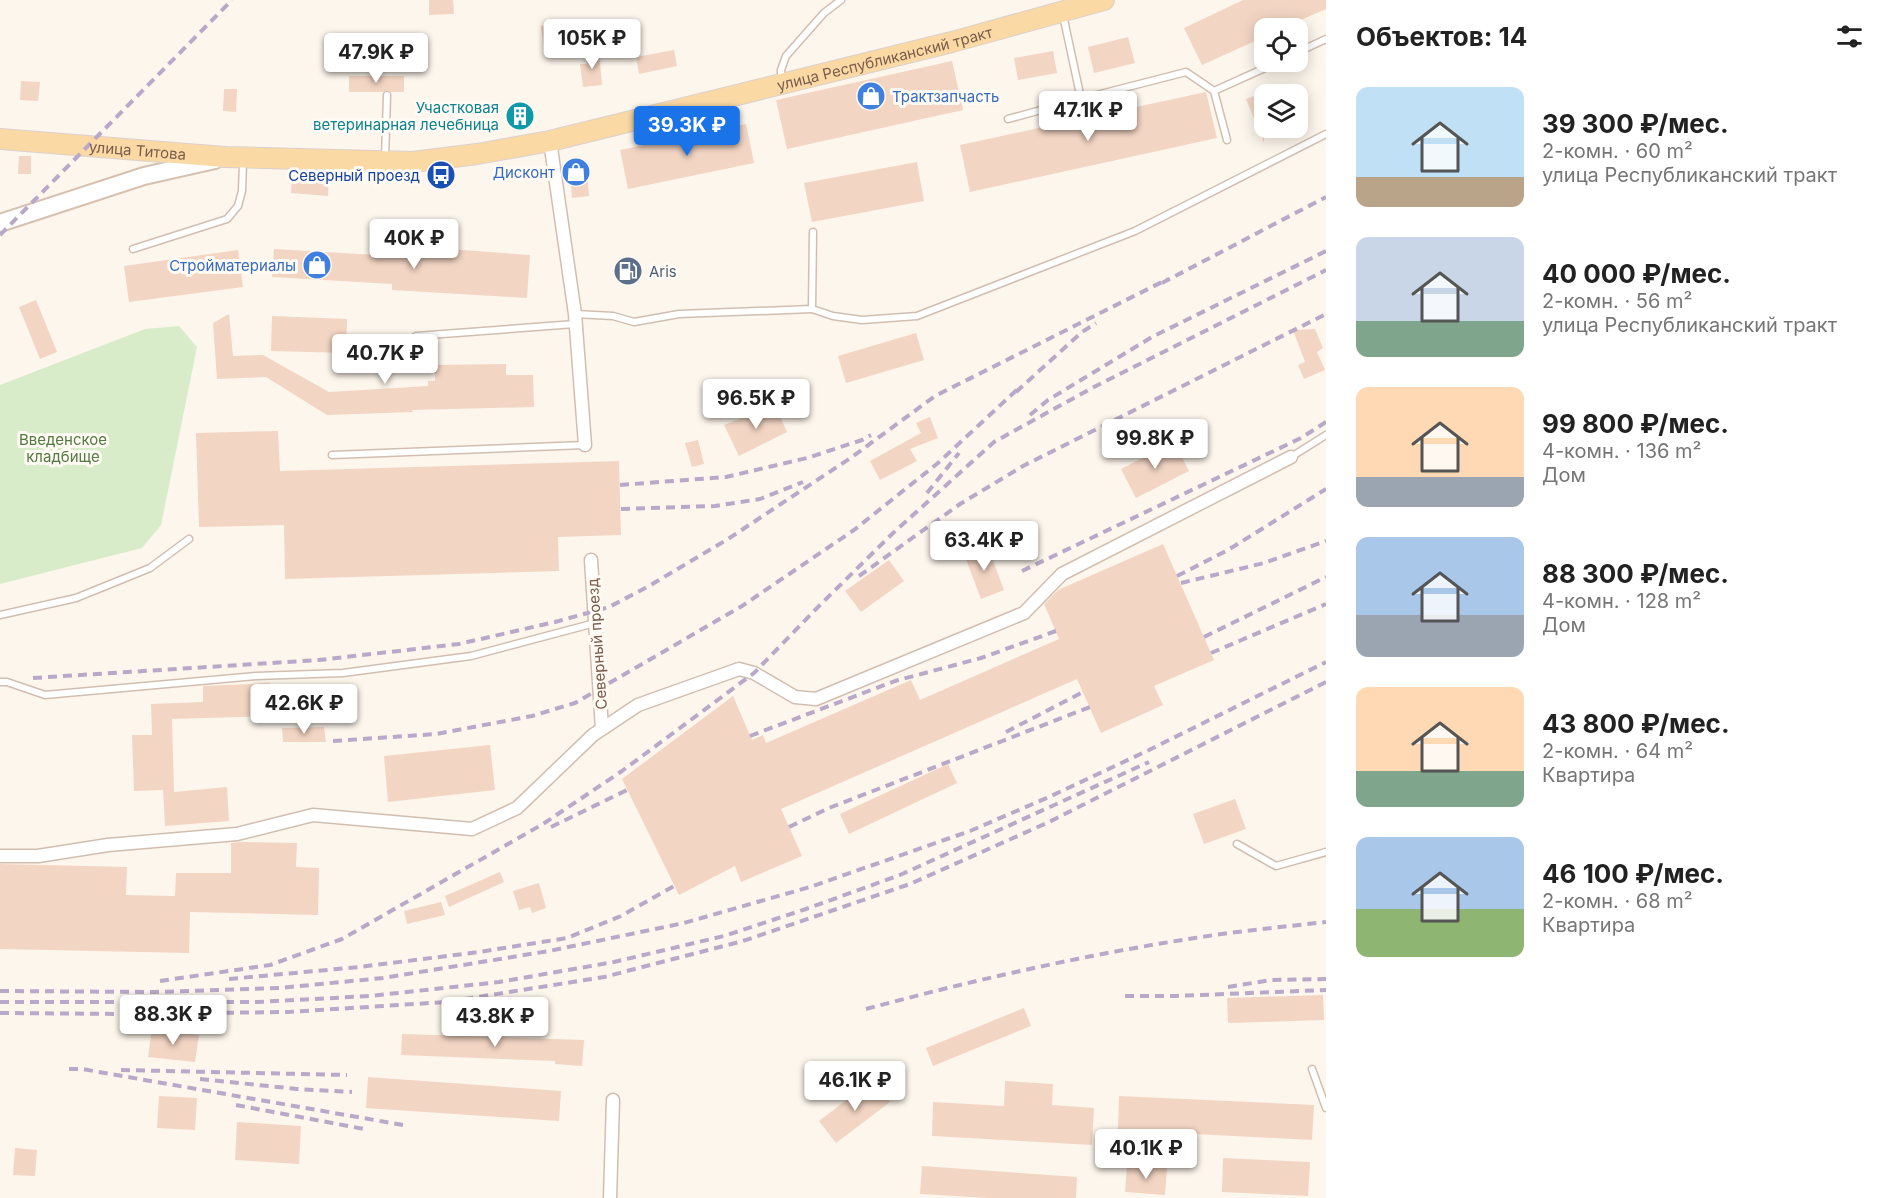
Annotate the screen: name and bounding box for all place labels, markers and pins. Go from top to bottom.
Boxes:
pin: 105K ₽ [543,19,641,70]
pin: 47.9K ₽ [321,33,431,84]
shop icon: Трактзапчасть [855,80,887,112]
place label: Трактзапчасть [892,87,999,106]
pin: 47.1K ₽ [1033,91,1143,142]
place label: Участковая ветеринарная лечебница [313,98,499,134]
building icon: Участковая ветеринарная лечебница [504,100,536,132]
pin: 39.3K ₽ [632,106,742,157]
shop icon: Дисконт [560,156,592,188]
bus stop icon: Северный проезд [425,159,457,191]
place label: Дисконт [493,163,555,182]
place label: Северный проезд [288,166,420,185]
pin: 40K ₽ [372,219,456,270]
shop icon: Стройматериалы [301,249,333,281]
fuel station icon: Aris [612,255,644,287]
place label: Стройматериалы [169,256,296,275]
place label: Aris [649,262,677,281]
pin: 40.7K ₽ [330,334,440,385]
pin: 96.5K ₽ [701,379,811,430]
pin: 99.8K ₽ [1100,419,1210,470]
pin: 63.4K ₽ [929,521,1039,572]
pin: 42.6K ₽ [249,684,359,735]
pin: 88.3K ₽ [118,995,228,1046]
pin: 43.8K ₽ [440,997,550,1048]
pin: 46.1K ₽ [800,1061,910,1112]
pin: 40.1K ₽ [1091,1129,1201,1180]

